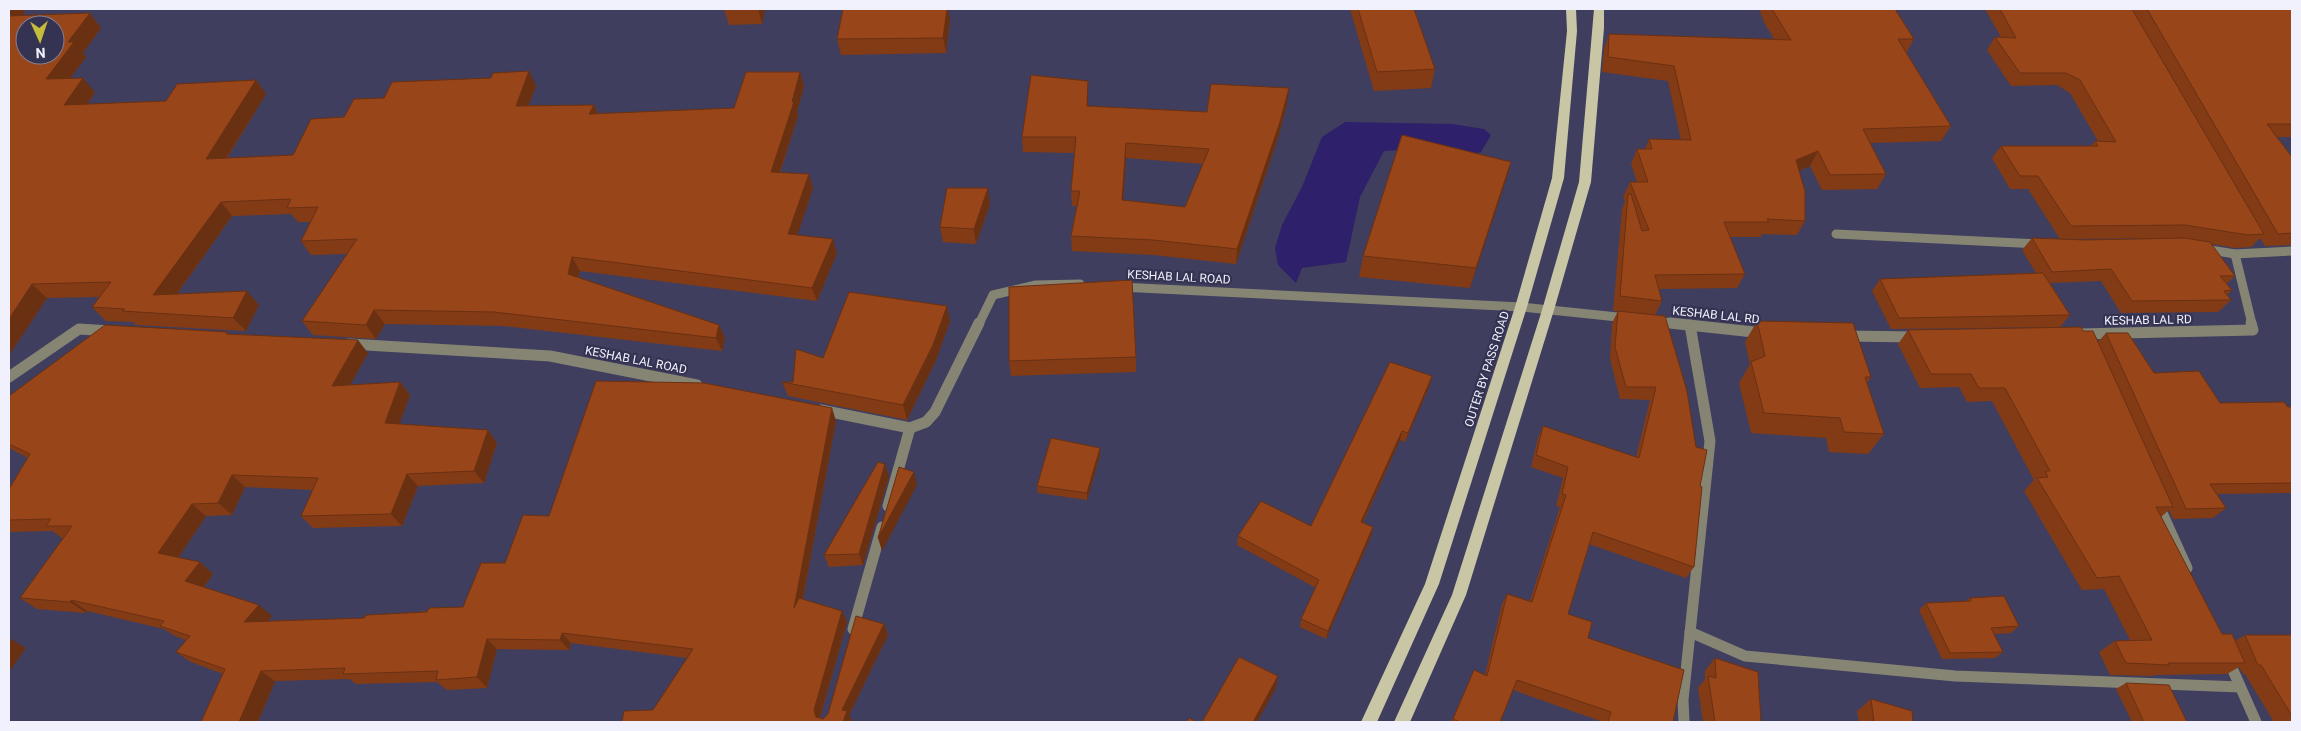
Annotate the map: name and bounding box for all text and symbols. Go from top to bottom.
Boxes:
north arrow [15,15,65,65]
text: N [35,45,46,61]
street label: KESHAB LAL ROAD [1127,267,1231,287]
street label: KESHAB LAL RD [1672,303,1760,327]
street label: OUTER BY PASS ROAD [1462,309,1512,429]
street label: KESHAB LAL RD [2104,312,2192,328]
street label: KESHAB LAL ROAD [584,343,688,377]

